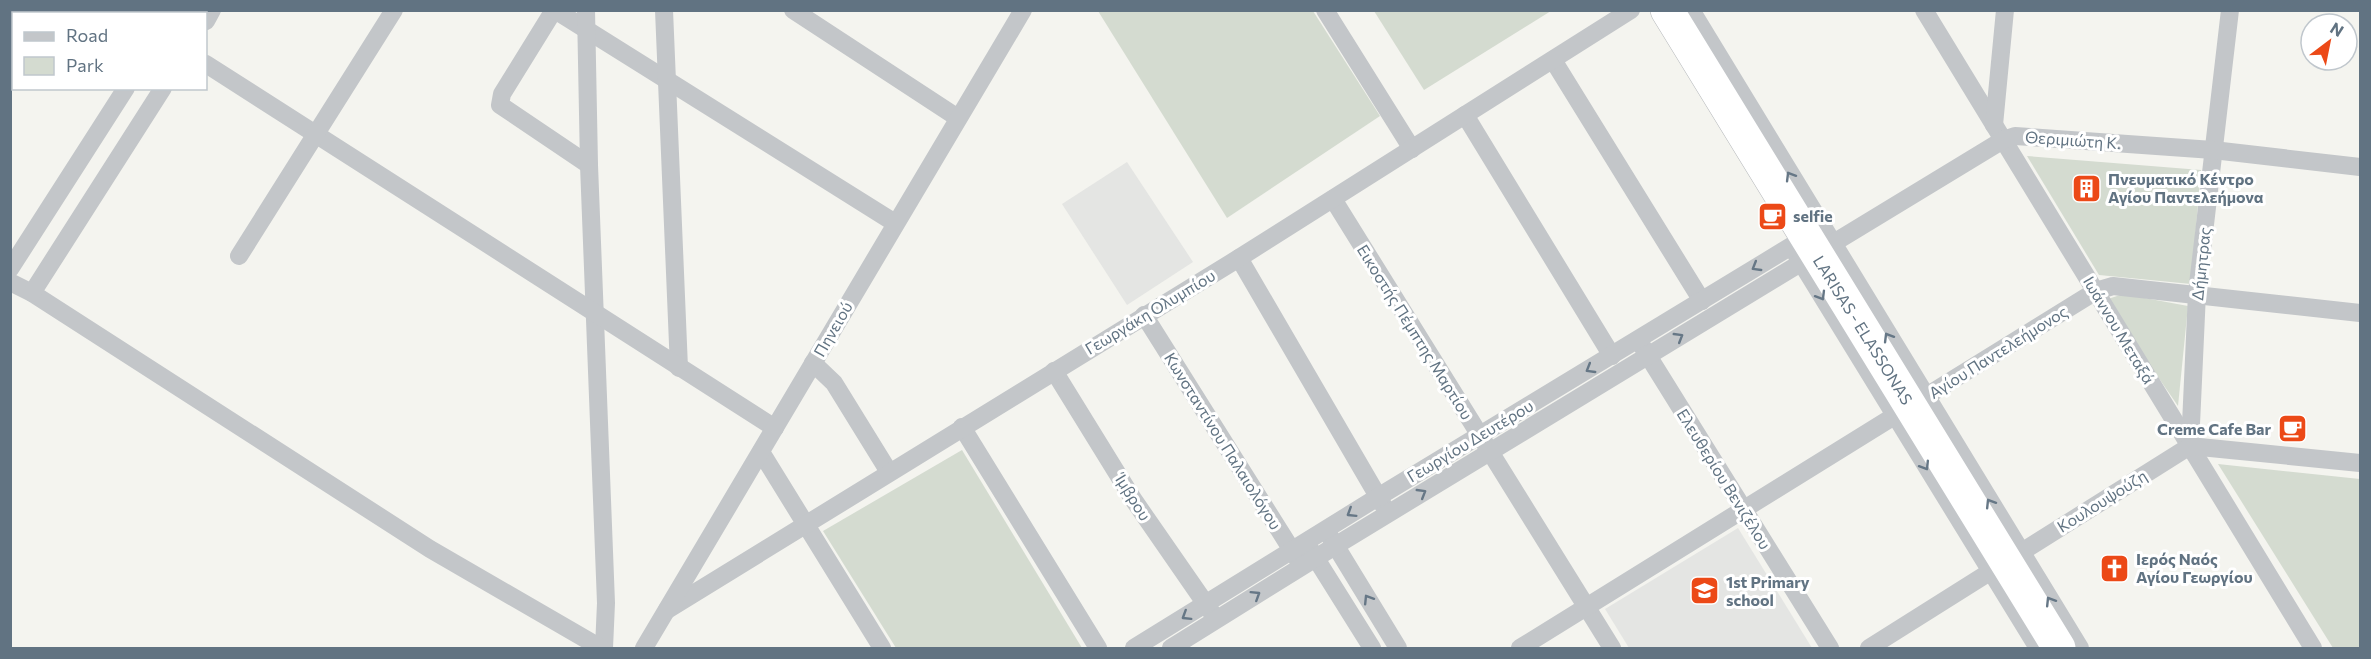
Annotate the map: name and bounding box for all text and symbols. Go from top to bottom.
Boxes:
legend [12,12,207,90]
north arrow [2299,12,2359,72]
text: N [2327,18,2347,40]
text: Road [66,24,108,46]
text: Park [66,54,104,76]
street label: Θεριμιώτη Κ. [2025,127,2122,152]
place label: Πνευματικό Κέντρο Αγίου Παντελεήμονα [2108,169,2264,206]
one-way arrow [1786,172,1798,182]
building icon: Πνευματικό Κέντρο Αγίου Παντελεήμονα [2071,172,2103,204]
cafe icon: selfie [1756,200,1788,232]
place label: selfie [1793,206,1833,225]
street label: Δήμητρας [2187,226,2214,302]
street label: Εικοστής Πέμπτης Μαρτίου [1354,241,1477,423]
street label: LARISAS - ELASSONAS [1810,252,1917,408]
one-way arrow [1752,260,1762,272]
street label: Γεωργάκη Ολυμπίου [1081,265,1218,358]
street label: Ιωάννου Μεταξά [2080,273,2159,387]
one-way arrow [1814,290,1826,300]
street label: Πηνειού [809,298,856,360]
street label: Αγίου Παντελεήμονος [1925,301,2071,402]
one-way arrow [1673,333,1683,345]
one-way arrow [1883,333,1895,343]
street label: Κωνσταντίνου Παλαιολόγου [1161,349,1286,533]
one-way arrow [1586,361,1596,373]
street label: Γεωργίου Δευτέρου [1403,395,1536,486]
street label: Ελευθερίου Βενιζέλου [1673,405,1775,552]
cafe icon: Creme Cafe Bar [2276,413,2308,445]
place label: Creme Cafe Bar [2157,419,2271,438]
one-way arrow [1918,460,1930,470]
street label: Κουλουψούζη [2053,465,2150,536]
street label: Ίμβρου [1111,468,1155,524]
one-way arrow [1416,488,1426,500]
one-way arrow [1986,499,1997,510]
one-way arrow [1347,506,1357,518]
place label: Ιερός Ναός Αγίου Γεωργίου [2136,549,2253,586]
church icon: Ιερός Ναός Αγίου Γεωργίου [2099,552,2131,584]
place label: 1st Primary school [1726,572,1810,609]
school or university icon: 1st Primary school [1689,575,1721,607]
one-way arrow [1250,592,1261,603]
one-way arrow [1363,595,1375,605]
one-way arrow [2047,596,2058,607]
one-way arrow [1182,609,1192,621]

